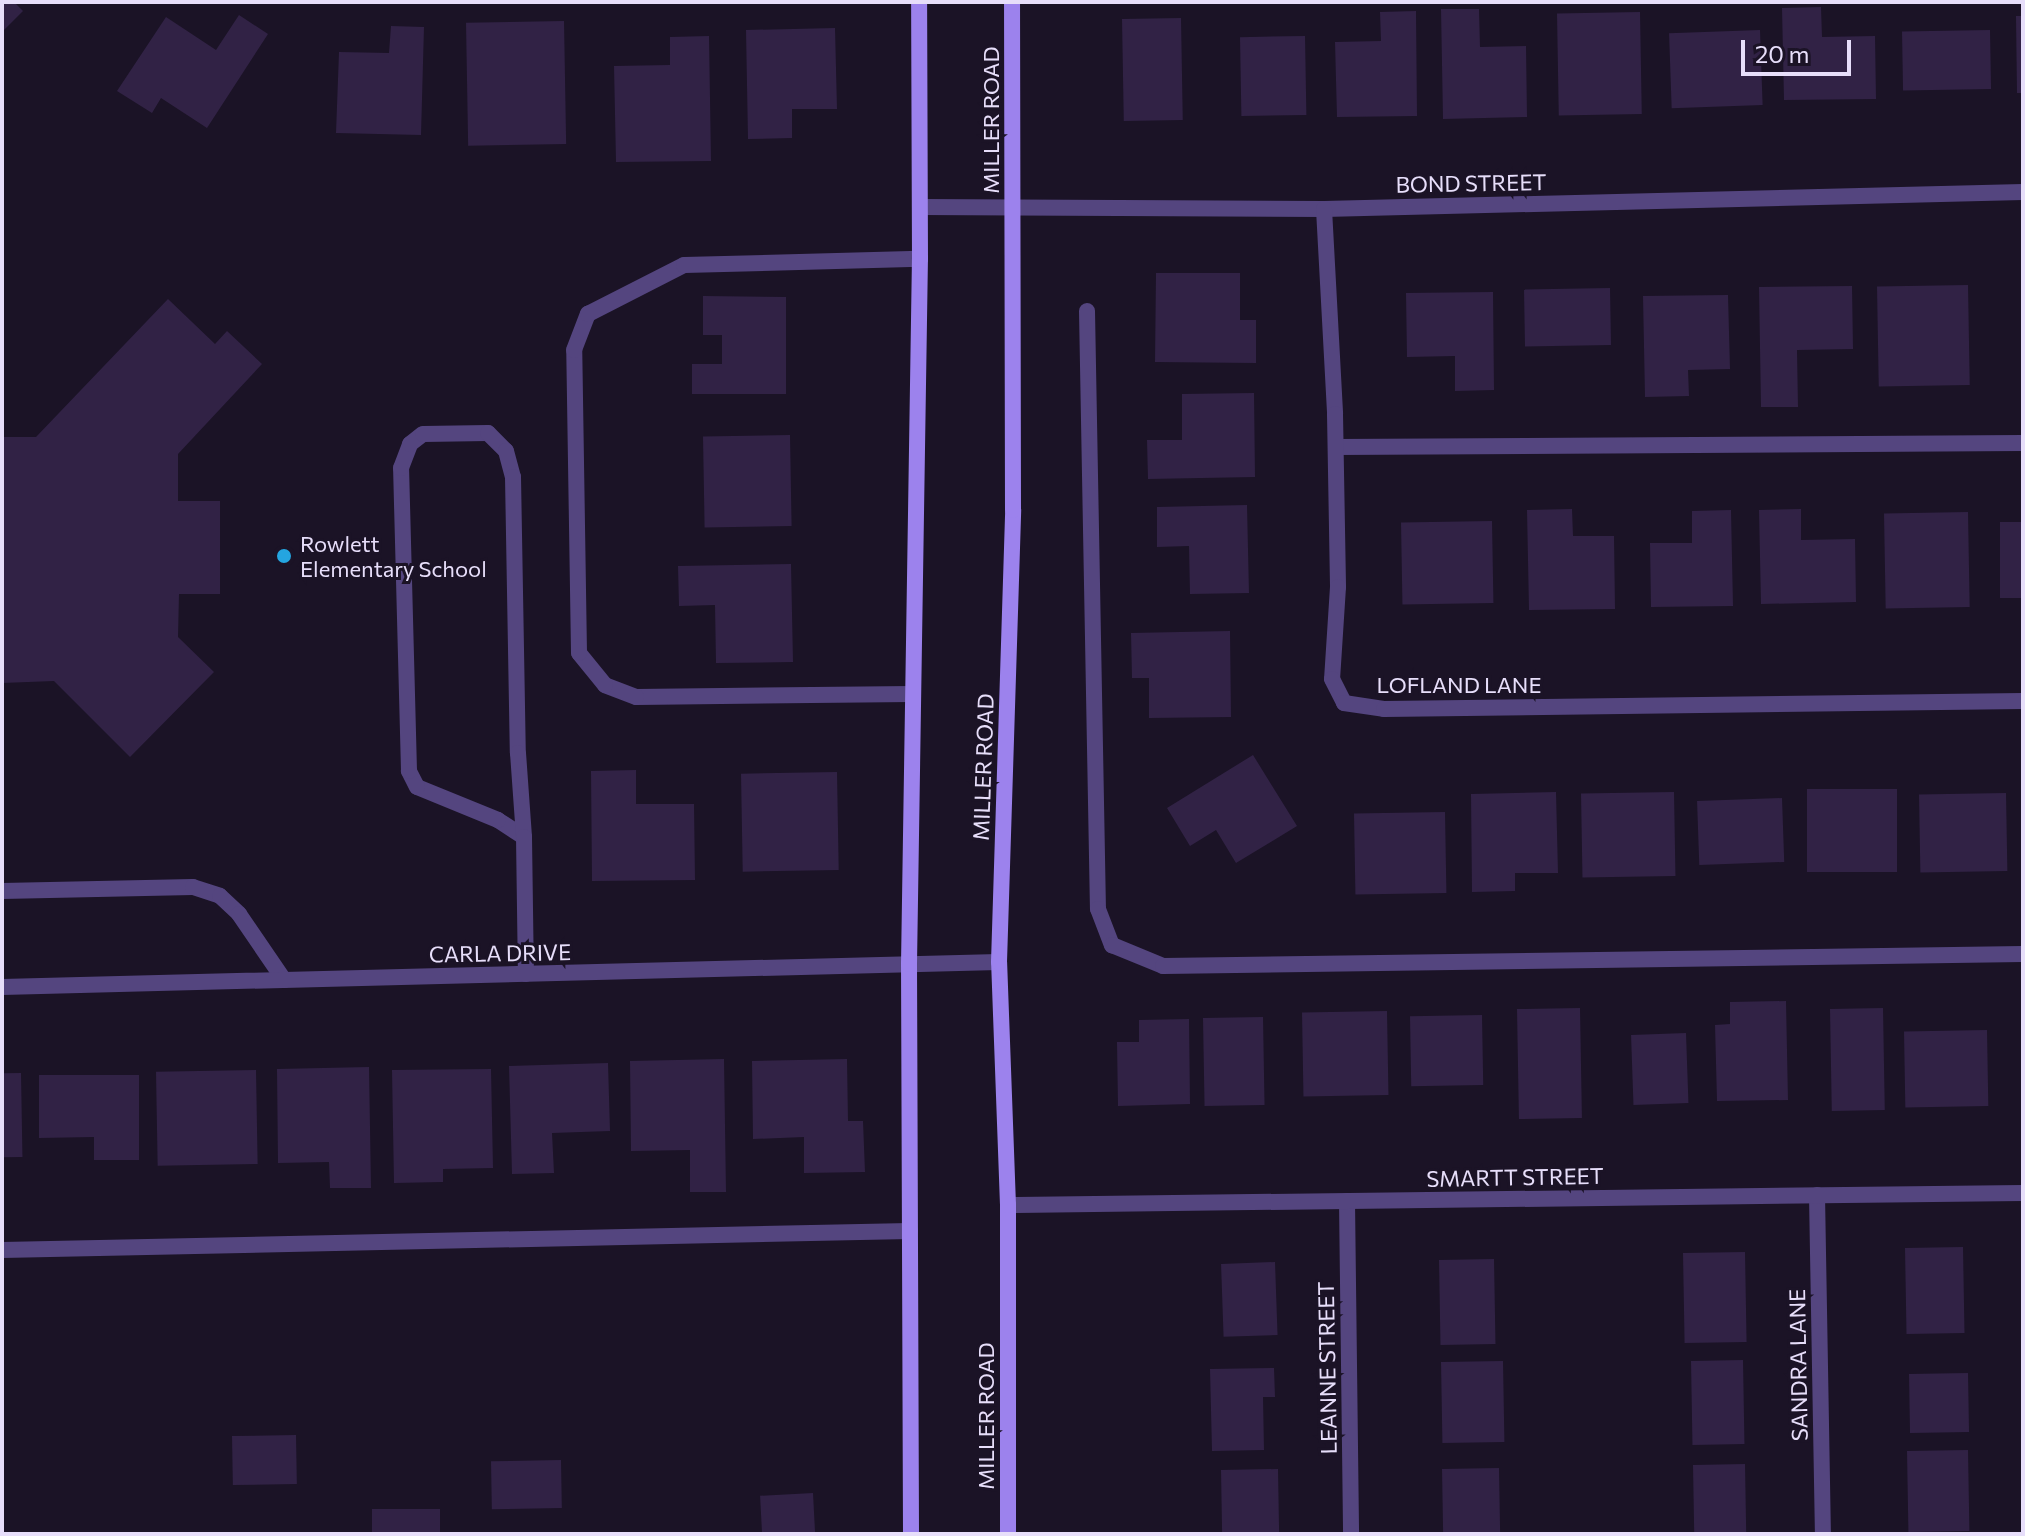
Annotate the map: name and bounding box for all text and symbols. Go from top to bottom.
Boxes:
scale bar [1745,24,1855,74]
text: 20 m [1755,39,1809,68]
street label: MILLER ROAD [978,46,1004,194]
street label: BOND STREET [1395,168,1547,198]
place label: Rowlett Elementary School [300,530,487,582]
marker: Rowlett Elementary School [275,547,293,565]
street label: LOFLAND LANE [1377,672,1541,698]
street label: MILLER ROAD [967,693,999,841]
street label: CARLA DRIVE [429,939,571,967]
street label: SMARTT STREET [1426,1162,1604,1192]
street label: LEANNE STREET [1312,1281,1342,1455]
street label: SANDRA LANE [1783,1289,1813,1441]
street label: MILLER ROAD [973,1342,999,1490]

